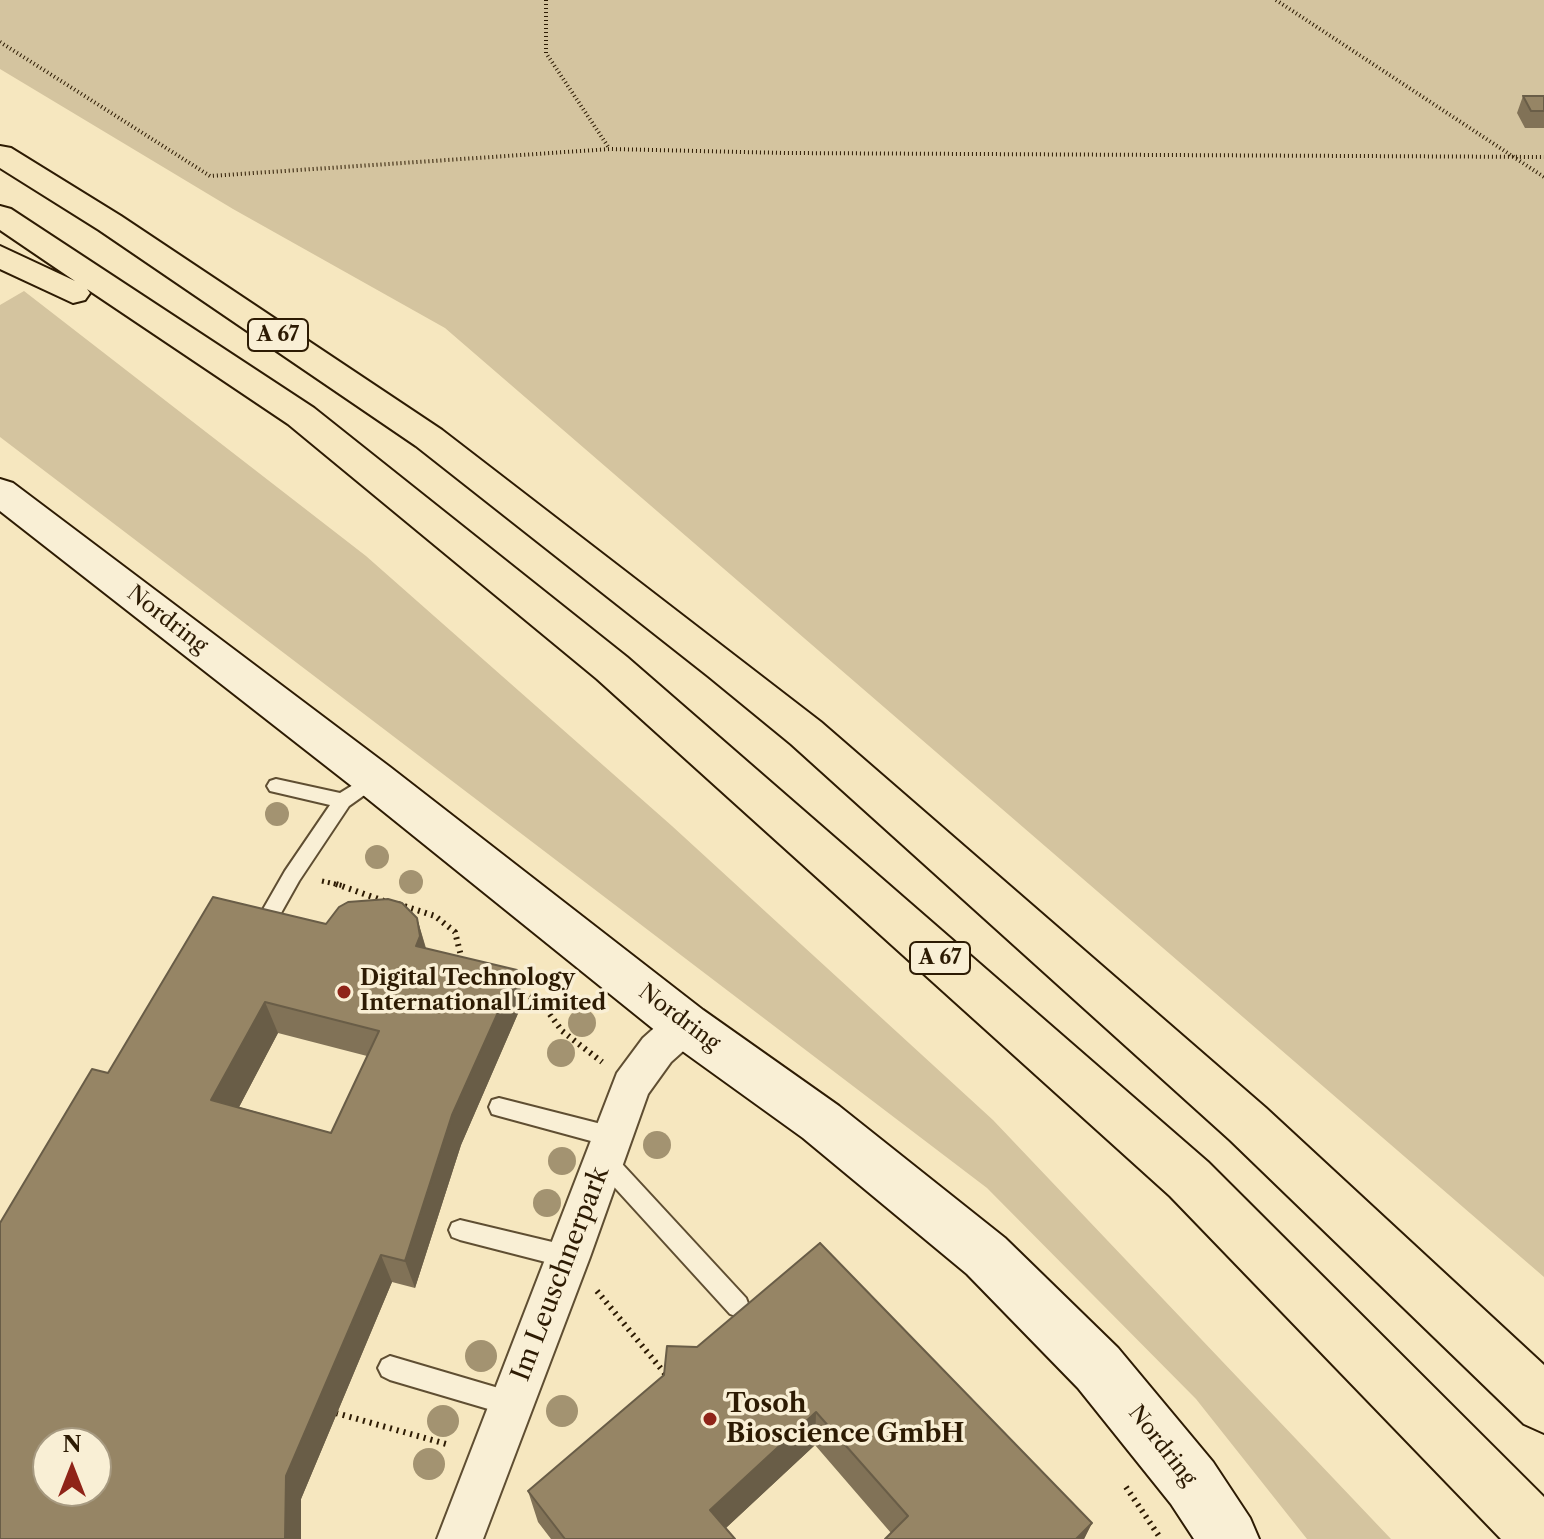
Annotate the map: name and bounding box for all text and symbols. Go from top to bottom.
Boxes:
road number: A 67 [248,319,308,351]
street label: Nordring [122,580,212,660]
road number: A 67 [910,942,970,974]
place label: Digital Technology International Limited [360,966,606,1018]
street label: Nordring [633,979,725,1057]
marker: Digital Technology International Limited [335,983,353,1001]
street label: Im Leuschnerpark [506,1162,616,1386]
place label: Tosoh Bioscience GmbH [726,1388,965,1450]
street label: Nordring [1122,1401,1202,1491]
marker: Tosoh Bioscience GmbH [701,1410,719,1428]
north arrow [32,1427,112,1507]
text: N [62,1431,82,1458]

